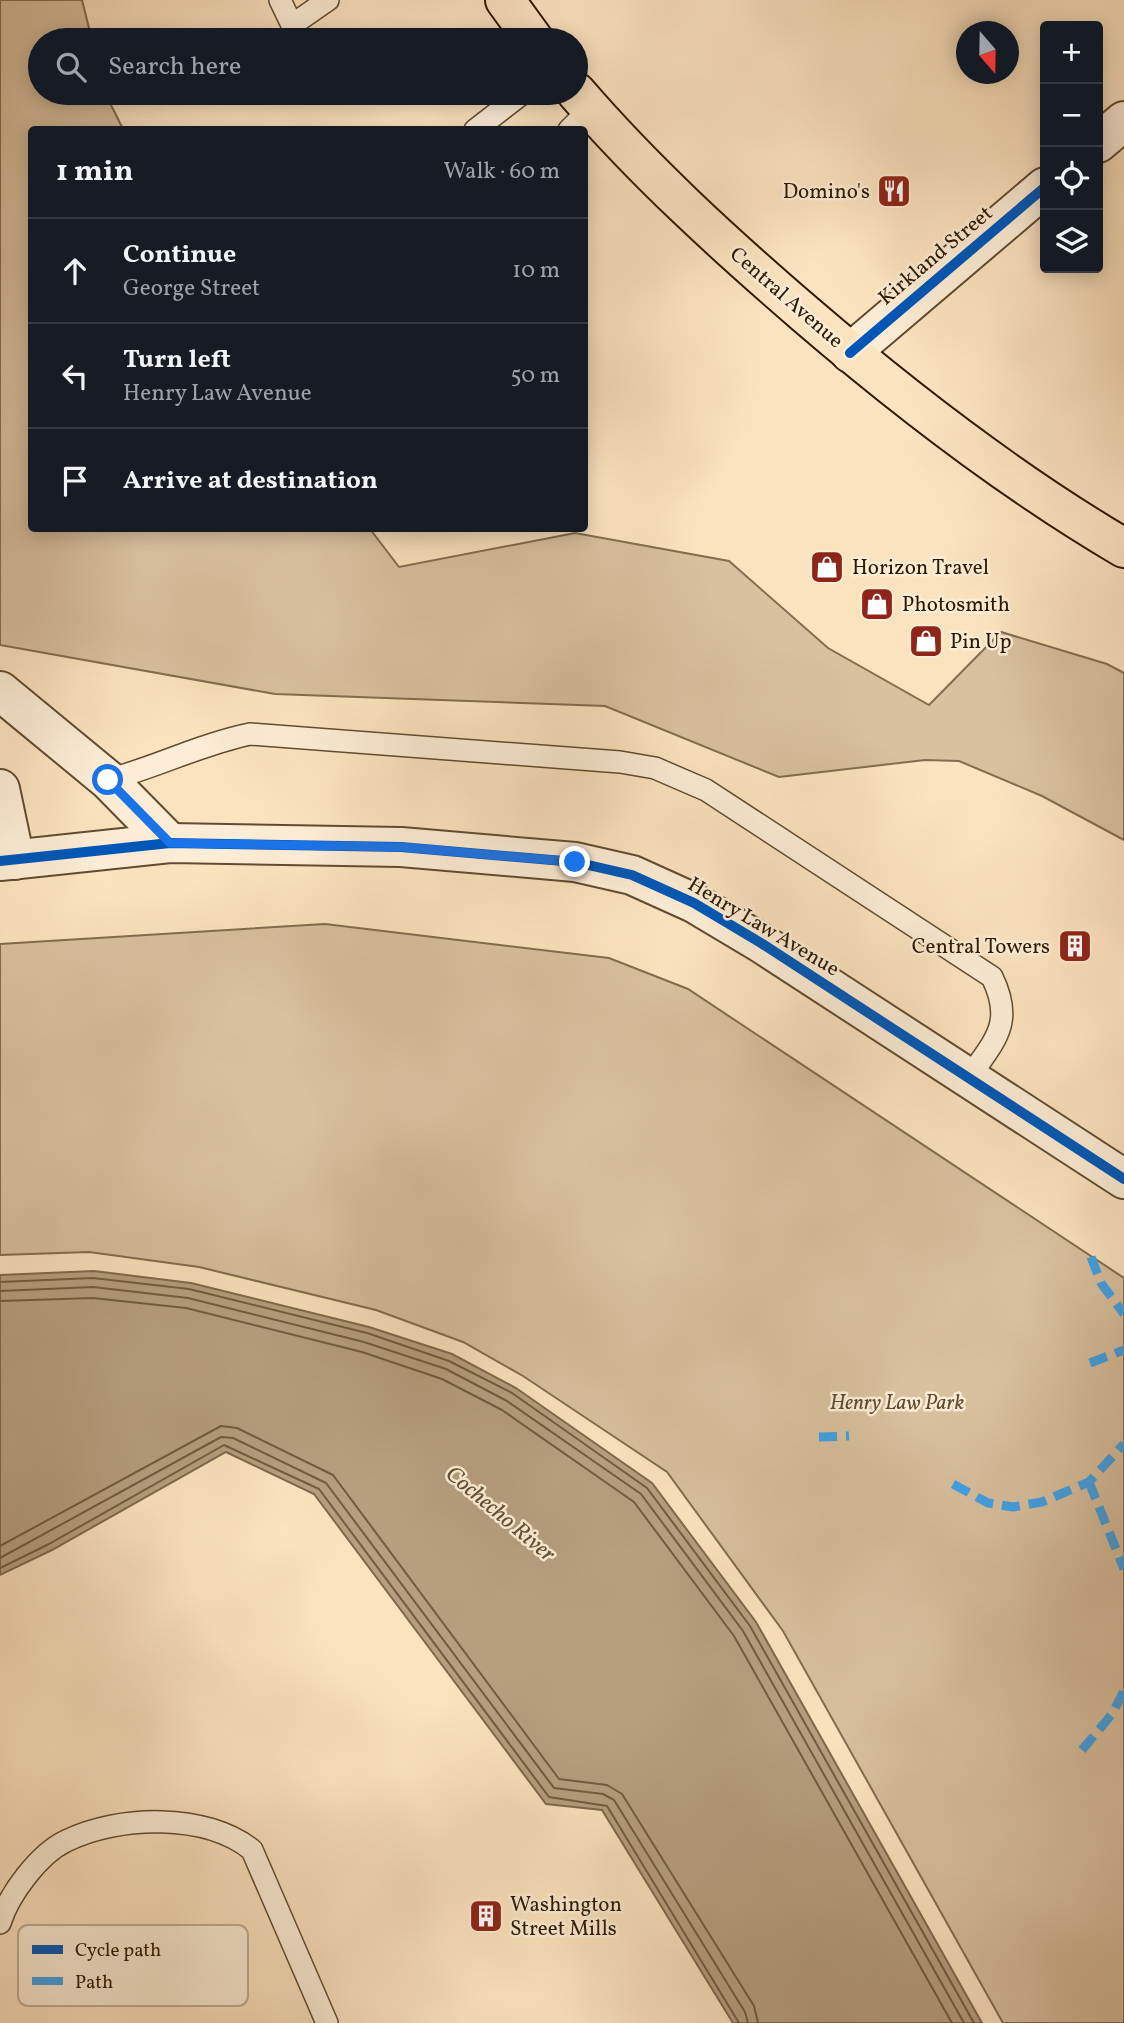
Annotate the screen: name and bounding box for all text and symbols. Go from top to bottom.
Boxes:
north arrow [956,21,1019,84]
map controls [1040,21,1103,273]
button: + [1040,21,1103,84]
search box [28,28,588,105]
icon: search [52,48,90,86]
text: Search here [108,49,241,85]
button: − [1040,84,1103,147]
button: locate [1040,147,1103,210]
text: 1 min [56,151,133,193]
text: Walk · 60 m [444,156,560,188]
restaurant icon: Domino's [875,172,913,210]
place label: Domino's [783,178,870,207]
street label: Kirkland Street [873,200,999,313]
button: layers [1040,210,1103,273]
text: Continue [123,237,236,273]
street label: Central Avenue [723,241,849,356]
icon: ahead [56,252,94,290]
text: 10 m [512,255,560,287]
text: George Street [123,273,260,305]
text: Turn left [123,342,231,378]
icon: left [56,357,94,395]
text: 50 m [511,360,560,392]
text: Henry Law Avenue [123,378,312,410]
icon: arrive [56,462,94,500]
text: Arrive at destination [123,463,378,499]
shop icon: Horizon Travel [808,548,846,586]
place label: Horizon Travel [852,554,989,583]
shop icon: Photosmith [858,585,896,623]
place label: Photosmith [902,591,1010,620]
shop icon: Pin Up [907,622,945,660]
place label: Pin Up [950,628,1011,657]
route start [92,764,123,795]
route end [559,846,590,877]
street label: Henry Law Avenue [682,871,845,984]
building icon: Central Towers [1056,927,1094,965]
place label: Central Towers [912,933,1050,962]
park label: Henry Law Park [830,1389,964,1418]
water label: Cochecho River [438,1459,562,1570]
place label: Washington Street Mills [510,1891,622,1944]
building icon: Washington Street Mills [467,1897,505,1935]
legend [18,1925,248,2006]
text: Cycle path [75,1938,161,1964]
text: Path [75,1970,113,1996]

